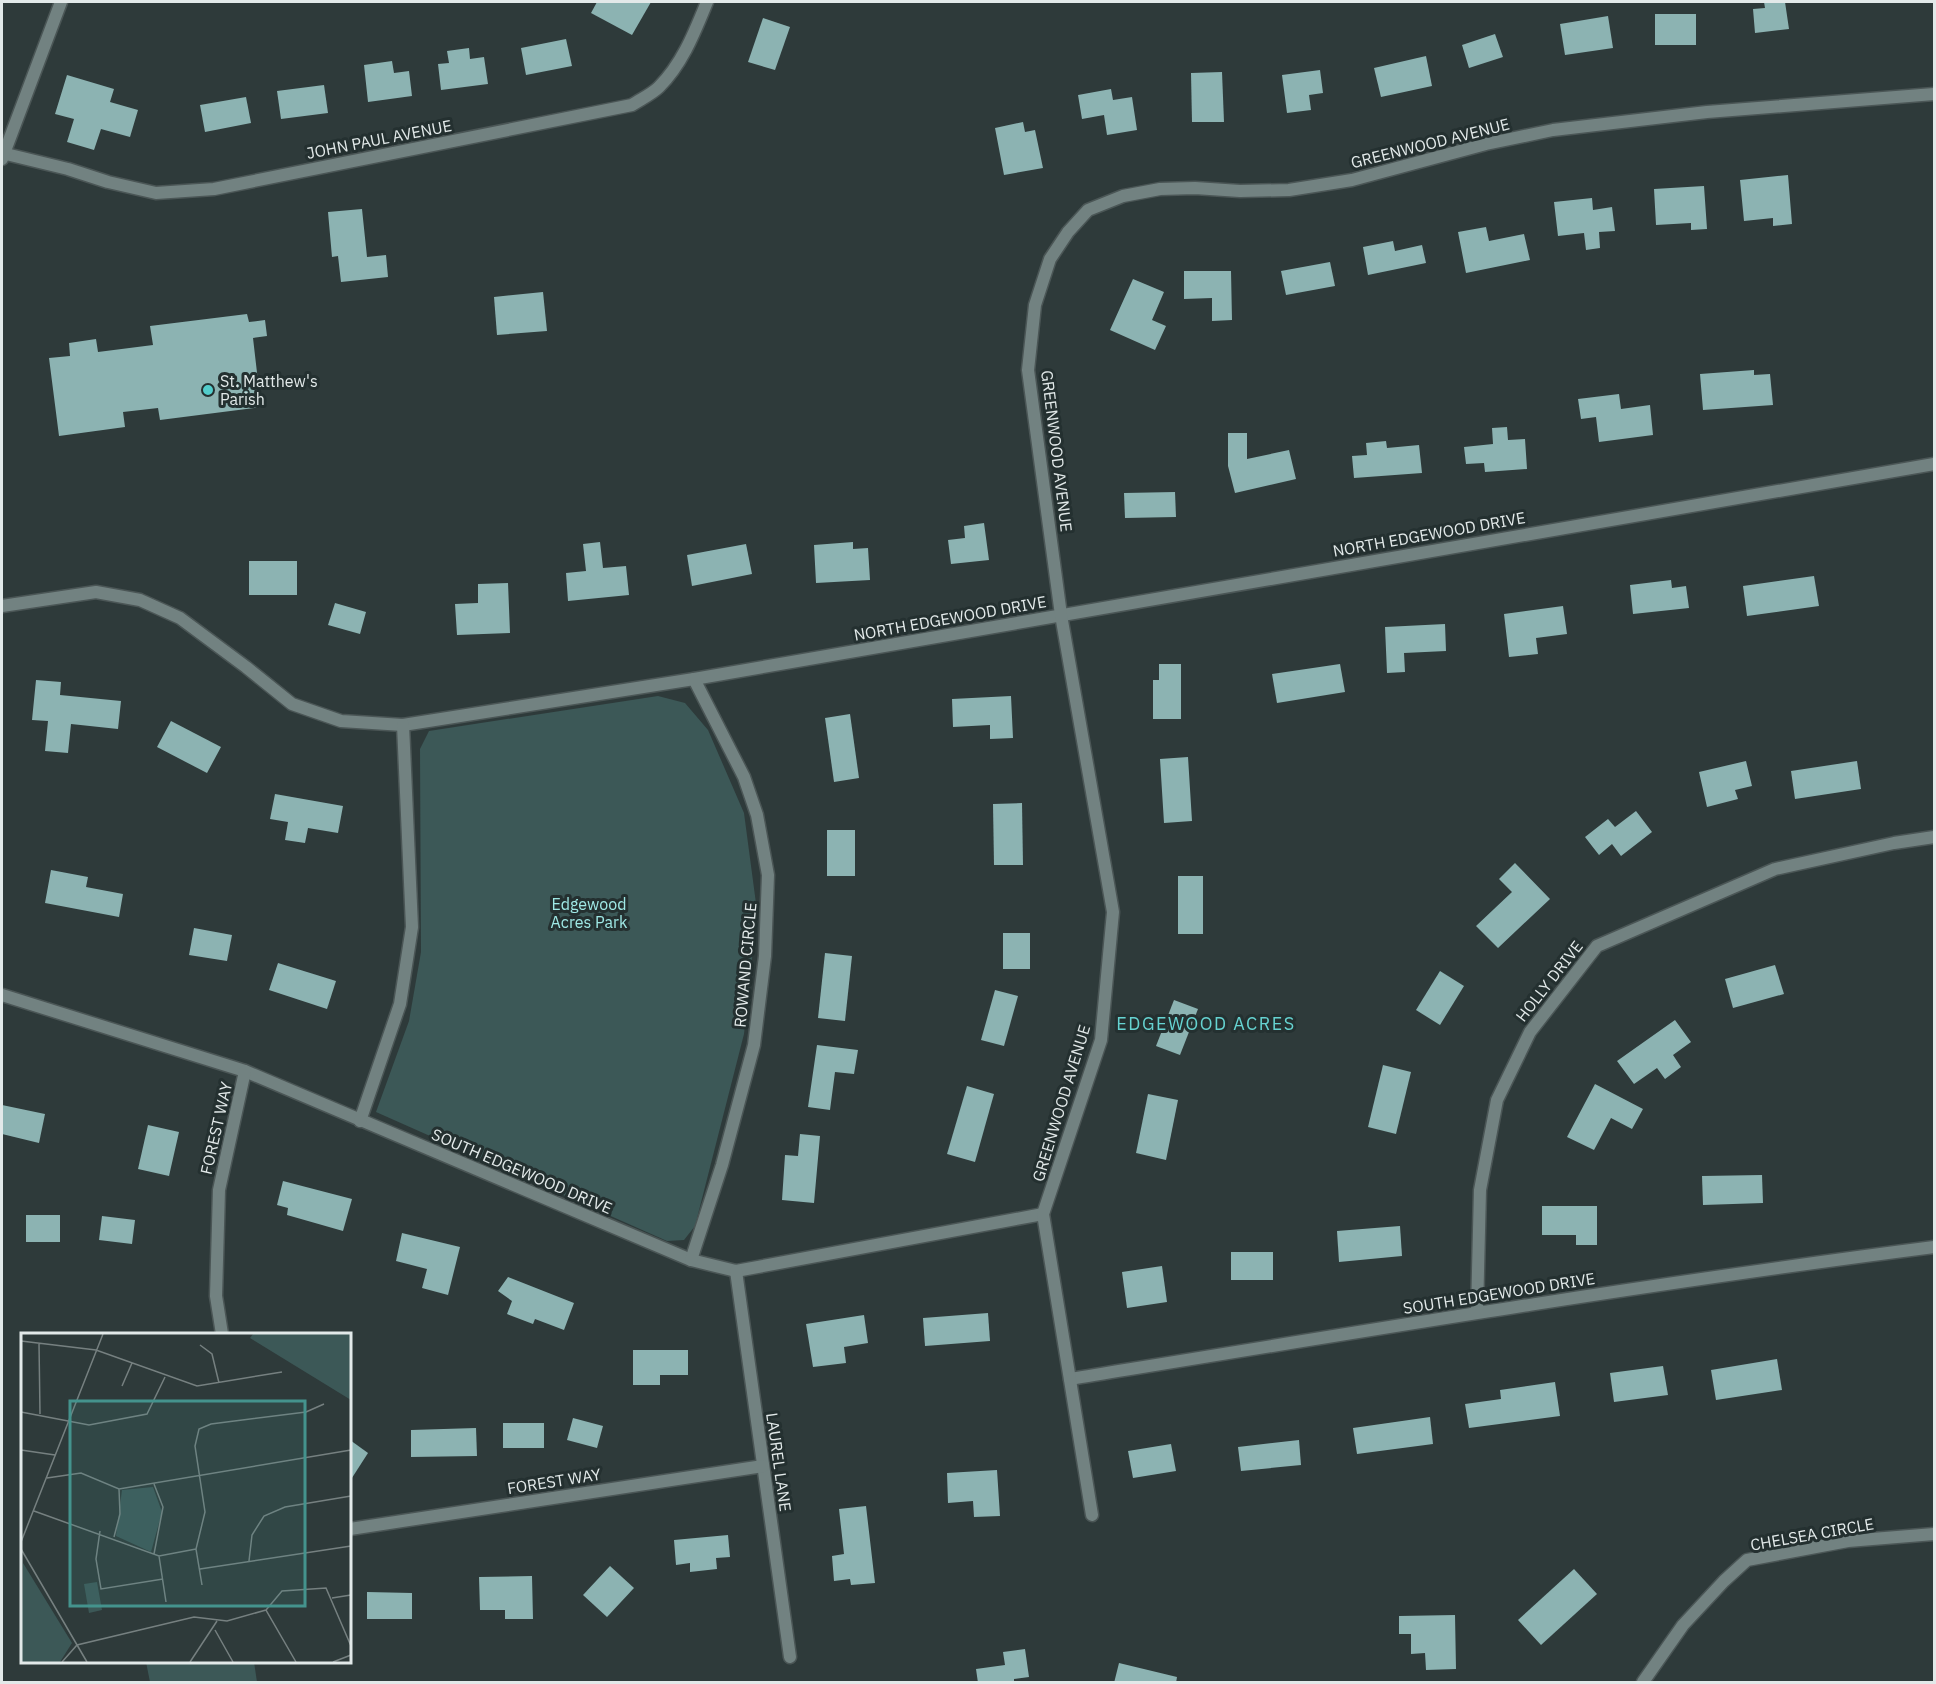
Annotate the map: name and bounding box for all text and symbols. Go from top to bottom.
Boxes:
street label: GREENWOOD AVENUE [1349,114,1511,172]
street label: JOHN PAUL AVENUE [305,115,453,163]
street label: GREENWOOD AVENUE [1037,369,1077,533]
place label: St. Matthew's Parish [220,371,318,409]
marker: St. Matthew's Parish [201,383,215,397]
street label: NORTH EDGEWOOD DRIVE [1331,507,1527,561]
street label: NORTH EDGEWOOD DRIVE [852,591,1048,645]
park label: Edgewood Acres Park [551,894,628,932]
street label: ROWAND CIRCLE [730,902,760,1028]
street label: HOLLY DRIVE [1511,937,1587,1025]
district label: EDGEWOOD ACRES [1116,1012,1296,1035]
street label: GREENWOOD AVENUE [1028,1022,1094,1184]
street label: FOREST WAY [196,1079,237,1176]
street label: SOUTH EDGEWOOD DRIVE [429,1124,615,1218]
street label: SOUTH EDGEWOOD DRIVE [1402,1268,1596,1318]
inset map [21,1333,351,1663]
street label: LAUREL LANE [762,1411,796,1513]
street label: FOREST WAY [506,1464,603,1498]
street label: CHELSEA CIRCLE [1749,1513,1875,1555]

